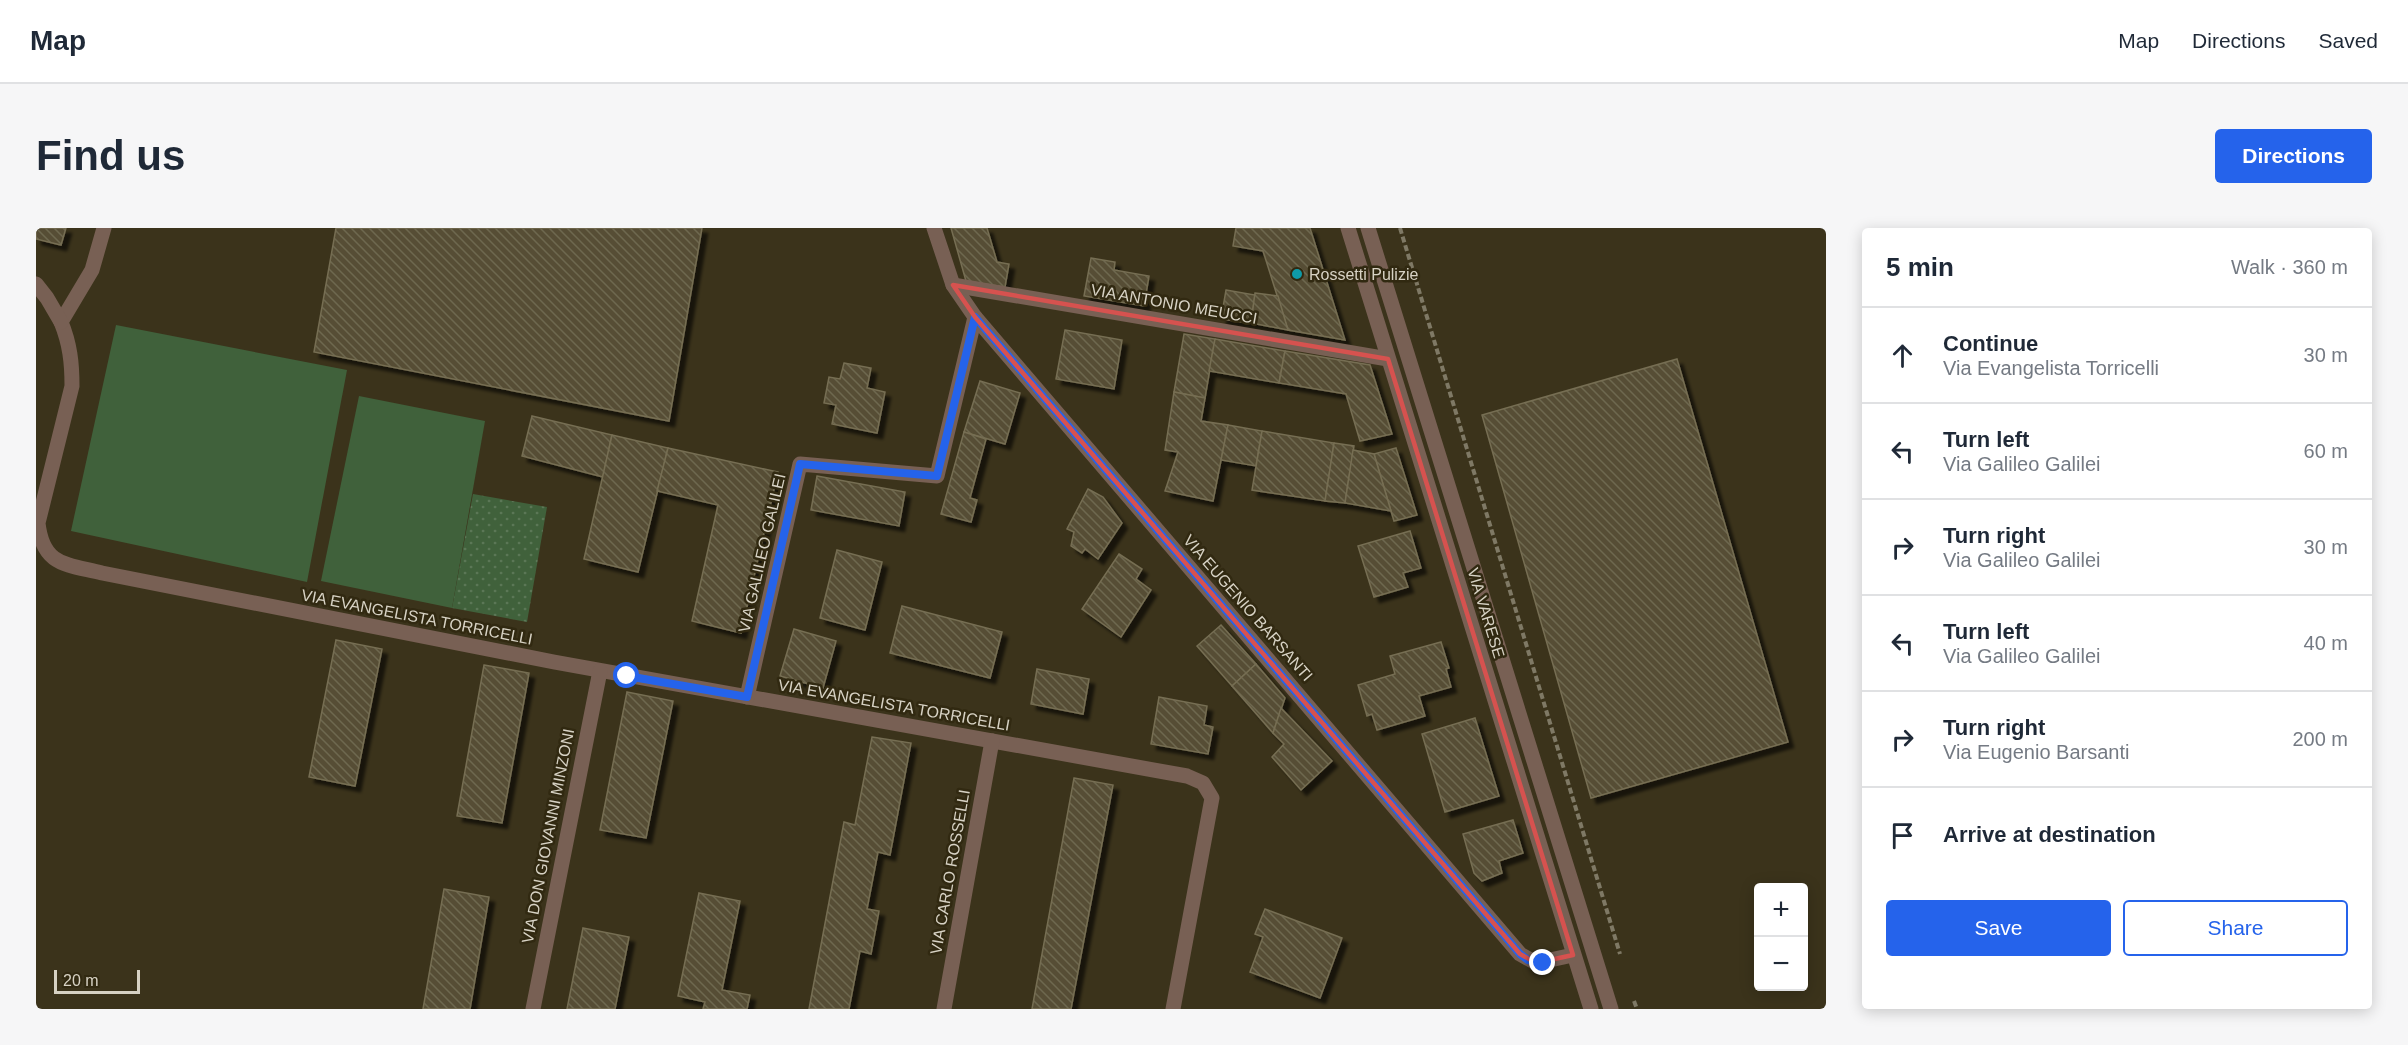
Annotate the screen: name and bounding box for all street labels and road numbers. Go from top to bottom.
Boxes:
street label: VIA ANTONIO MEUCCI [1089,281,1259,327]
street label: VIA GALILEO GALILEI [735,472,789,634]
street label: VIA EUGENIO BARSANTI [1180,532,1316,684]
street label: VIA VARESE [1464,566,1508,660]
street label: VIA EVANGELISTA TORRICELLI [300,586,534,648]
street label: VIA EVANGELISTA TORRICELLI [777,676,1011,734]
street label: VIA DON GIOVANNI MINZONI [519,727,577,945]
street label: VIA CARLO ROSSELLI [927,788,973,956]

